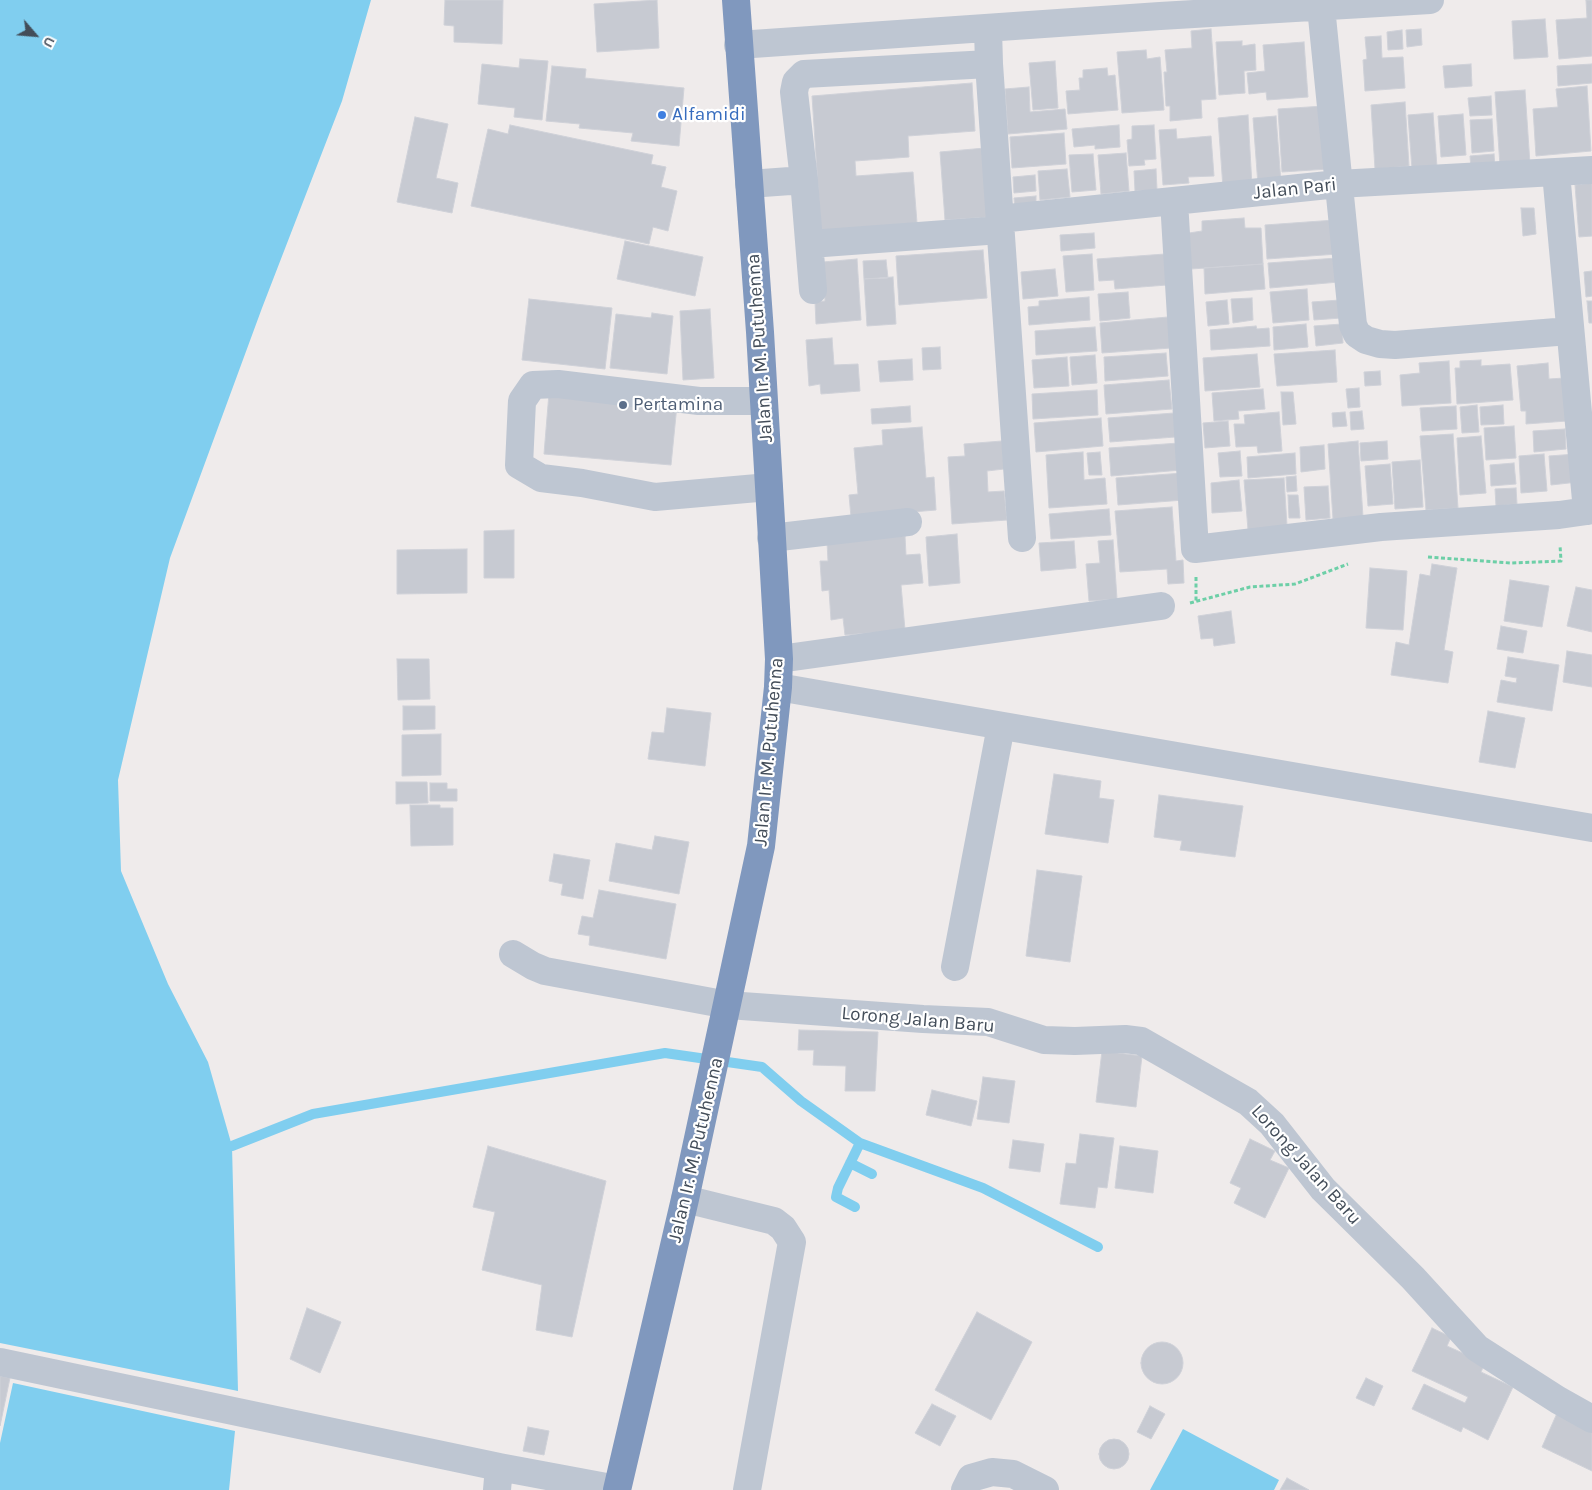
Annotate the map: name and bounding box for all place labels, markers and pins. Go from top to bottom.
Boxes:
place label: Alfamidi [672,104,746,126]
marker: Alfamidi [656,109,668,121]
place label: Pertamina [633,394,723,416]
marker: Pertamina [617,399,629,411]

